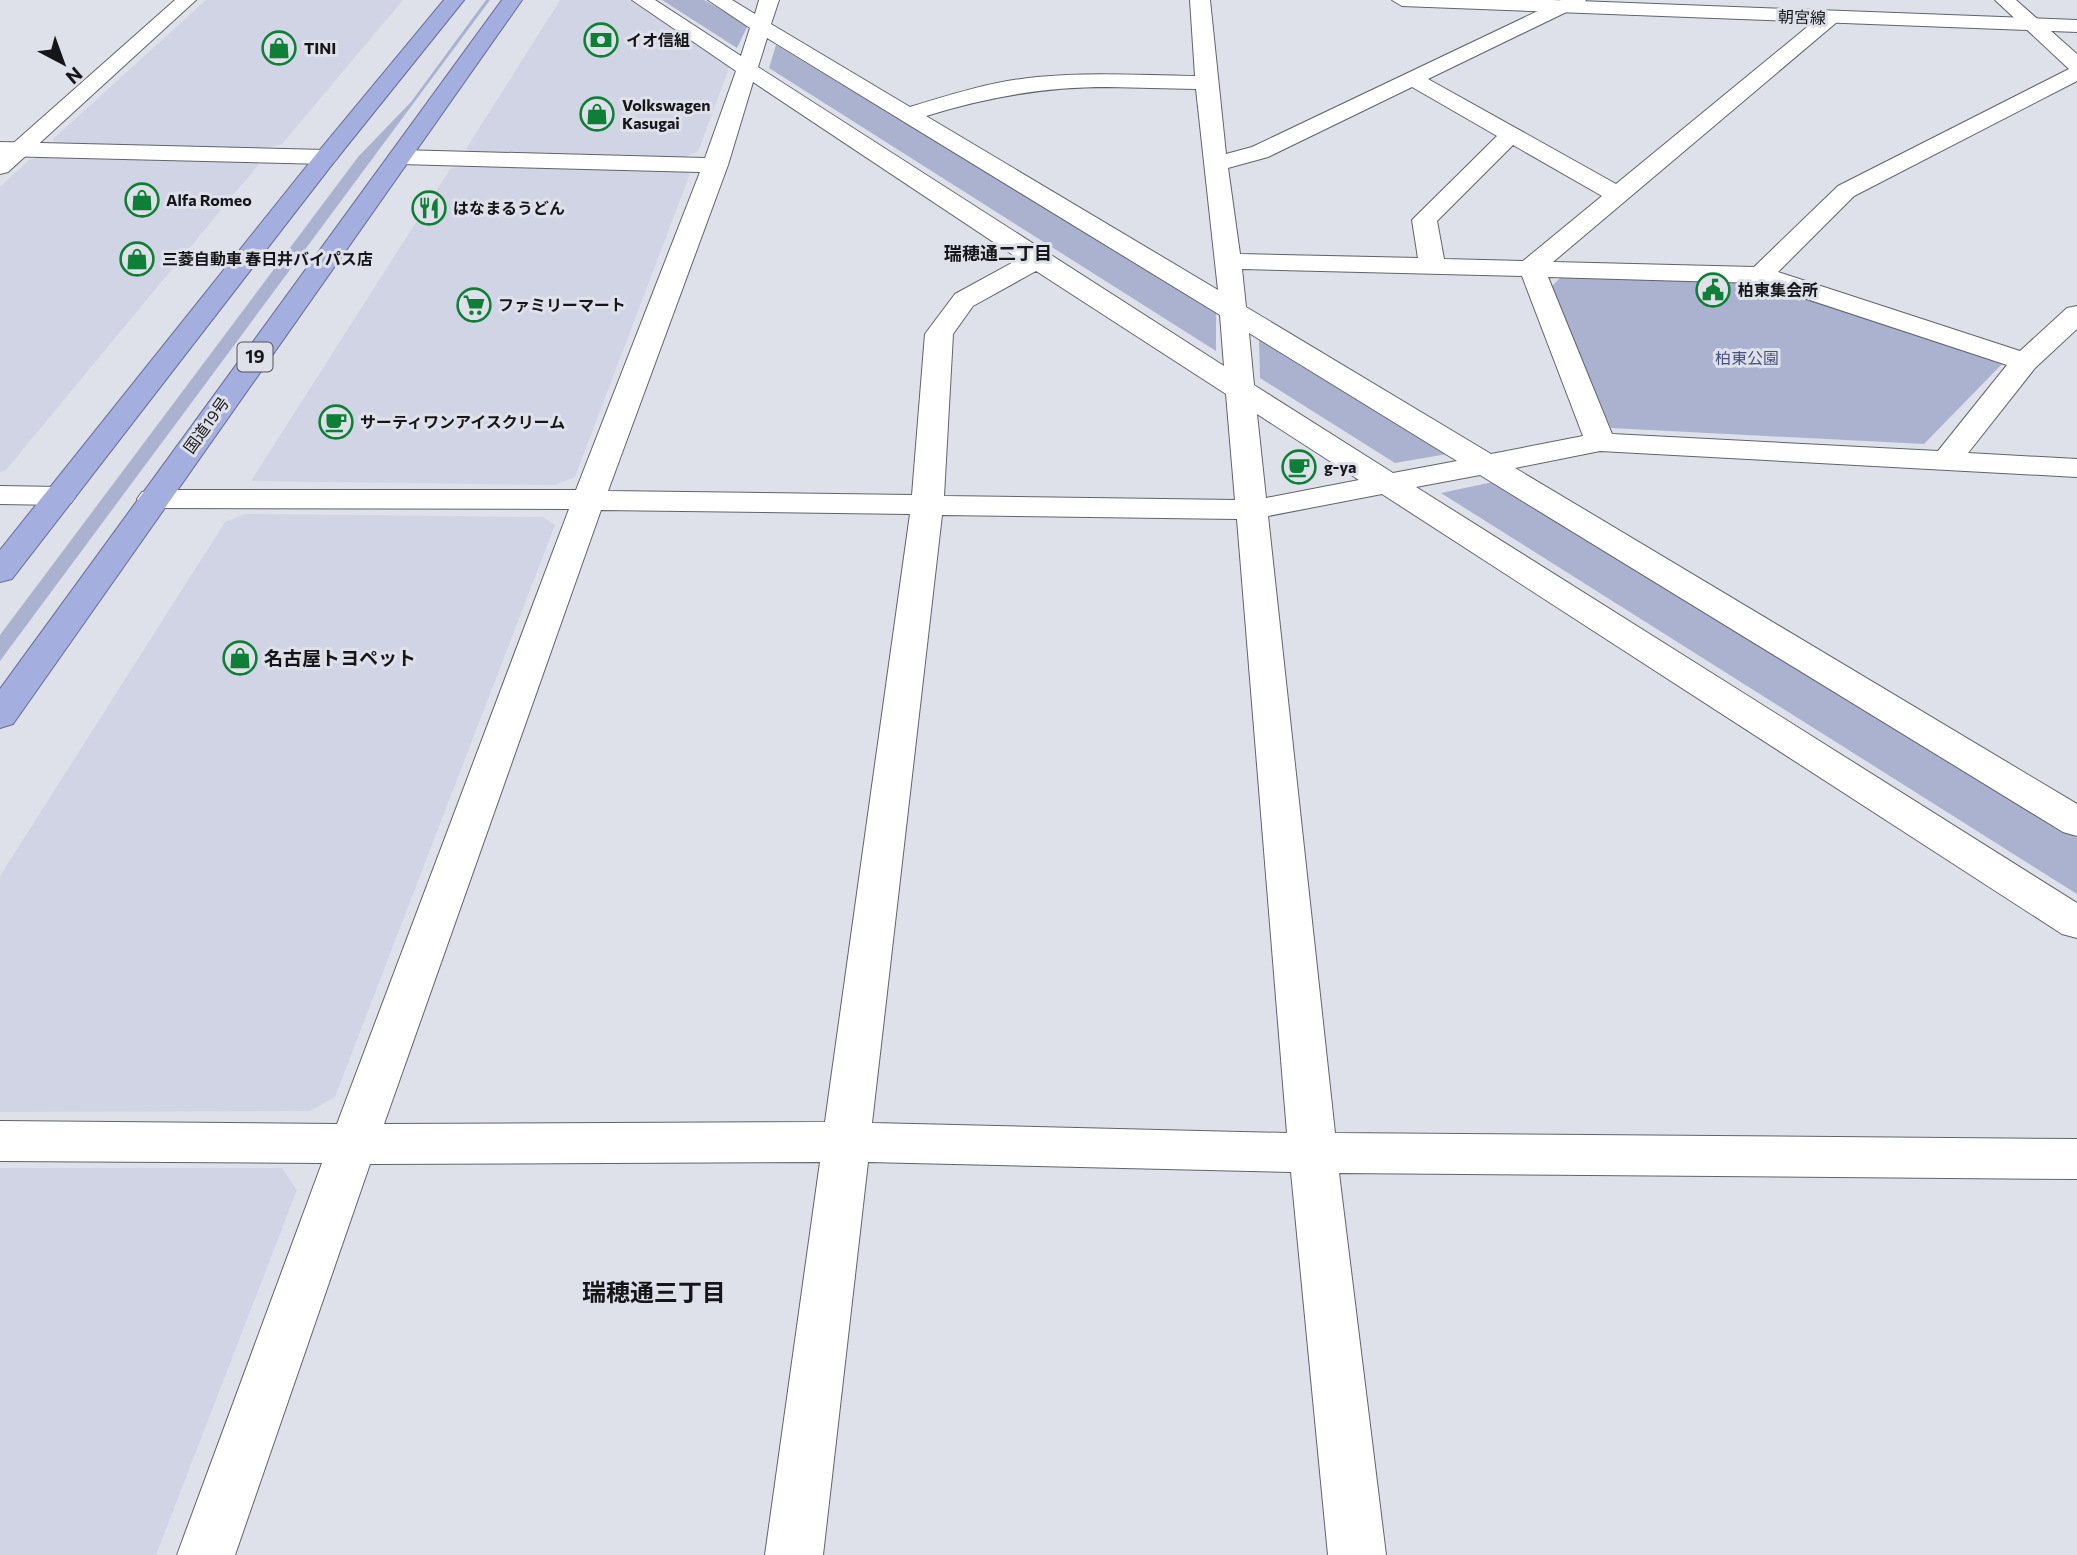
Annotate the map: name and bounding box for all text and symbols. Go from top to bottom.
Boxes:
street label: 朝宮線 [1778,6,1826,27]
bank icon: イオ信組 [582,21,620,59]
north arrow [28,28,98,98]
shop icon: TINI [260,29,298,67]
place label: イオ信組 [626,30,690,49]
place label: TINI [304,38,336,57]
text: N [62,63,87,90]
shop icon: Volkswagen Kasugai [578,95,616,133]
place label: Volkswagen Kasugai [622,95,711,132]
shop icon: Alfa Romeo [123,181,161,219]
restaurant icon: はなまるうどん [410,189,448,227]
place label: Alfa Romeo [166,190,252,209]
place label: はなまるうどん [453,198,565,217]
shop icon: 三菱自動車 春日井バイパス店 [118,240,156,278]
district label: 瑞穂通二丁目 [944,242,1052,264]
place label: 三菱自動車 春日井バイパス店 [162,249,373,268]
public building icon: 柏東集会所 [1694,271,1732,309]
place label: 柏東集会所 [1738,280,1818,299]
supermarket icon: ファミリーマート [455,286,493,324]
place label: ファミリーマート [498,295,626,314]
road number: 19 [238,342,272,372]
park label: 柏東公園 [1715,348,1779,367]
street label: 国道19号 [179,393,232,456]
cafe icon: サーティワンアイスクリーム [317,403,355,441]
place label: サーティワンアイスクリーム [360,412,565,431]
cafe icon: g-ya [1280,448,1318,486]
place label: g-ya [1324,457,1356,476]
shop icon: 名古屋トヨペット [221,639,259,677]
place label: 名古屋トヨペット [264,646,416,669]
district label: 瑞穂通三丁目 [582,1277,726,1306]

